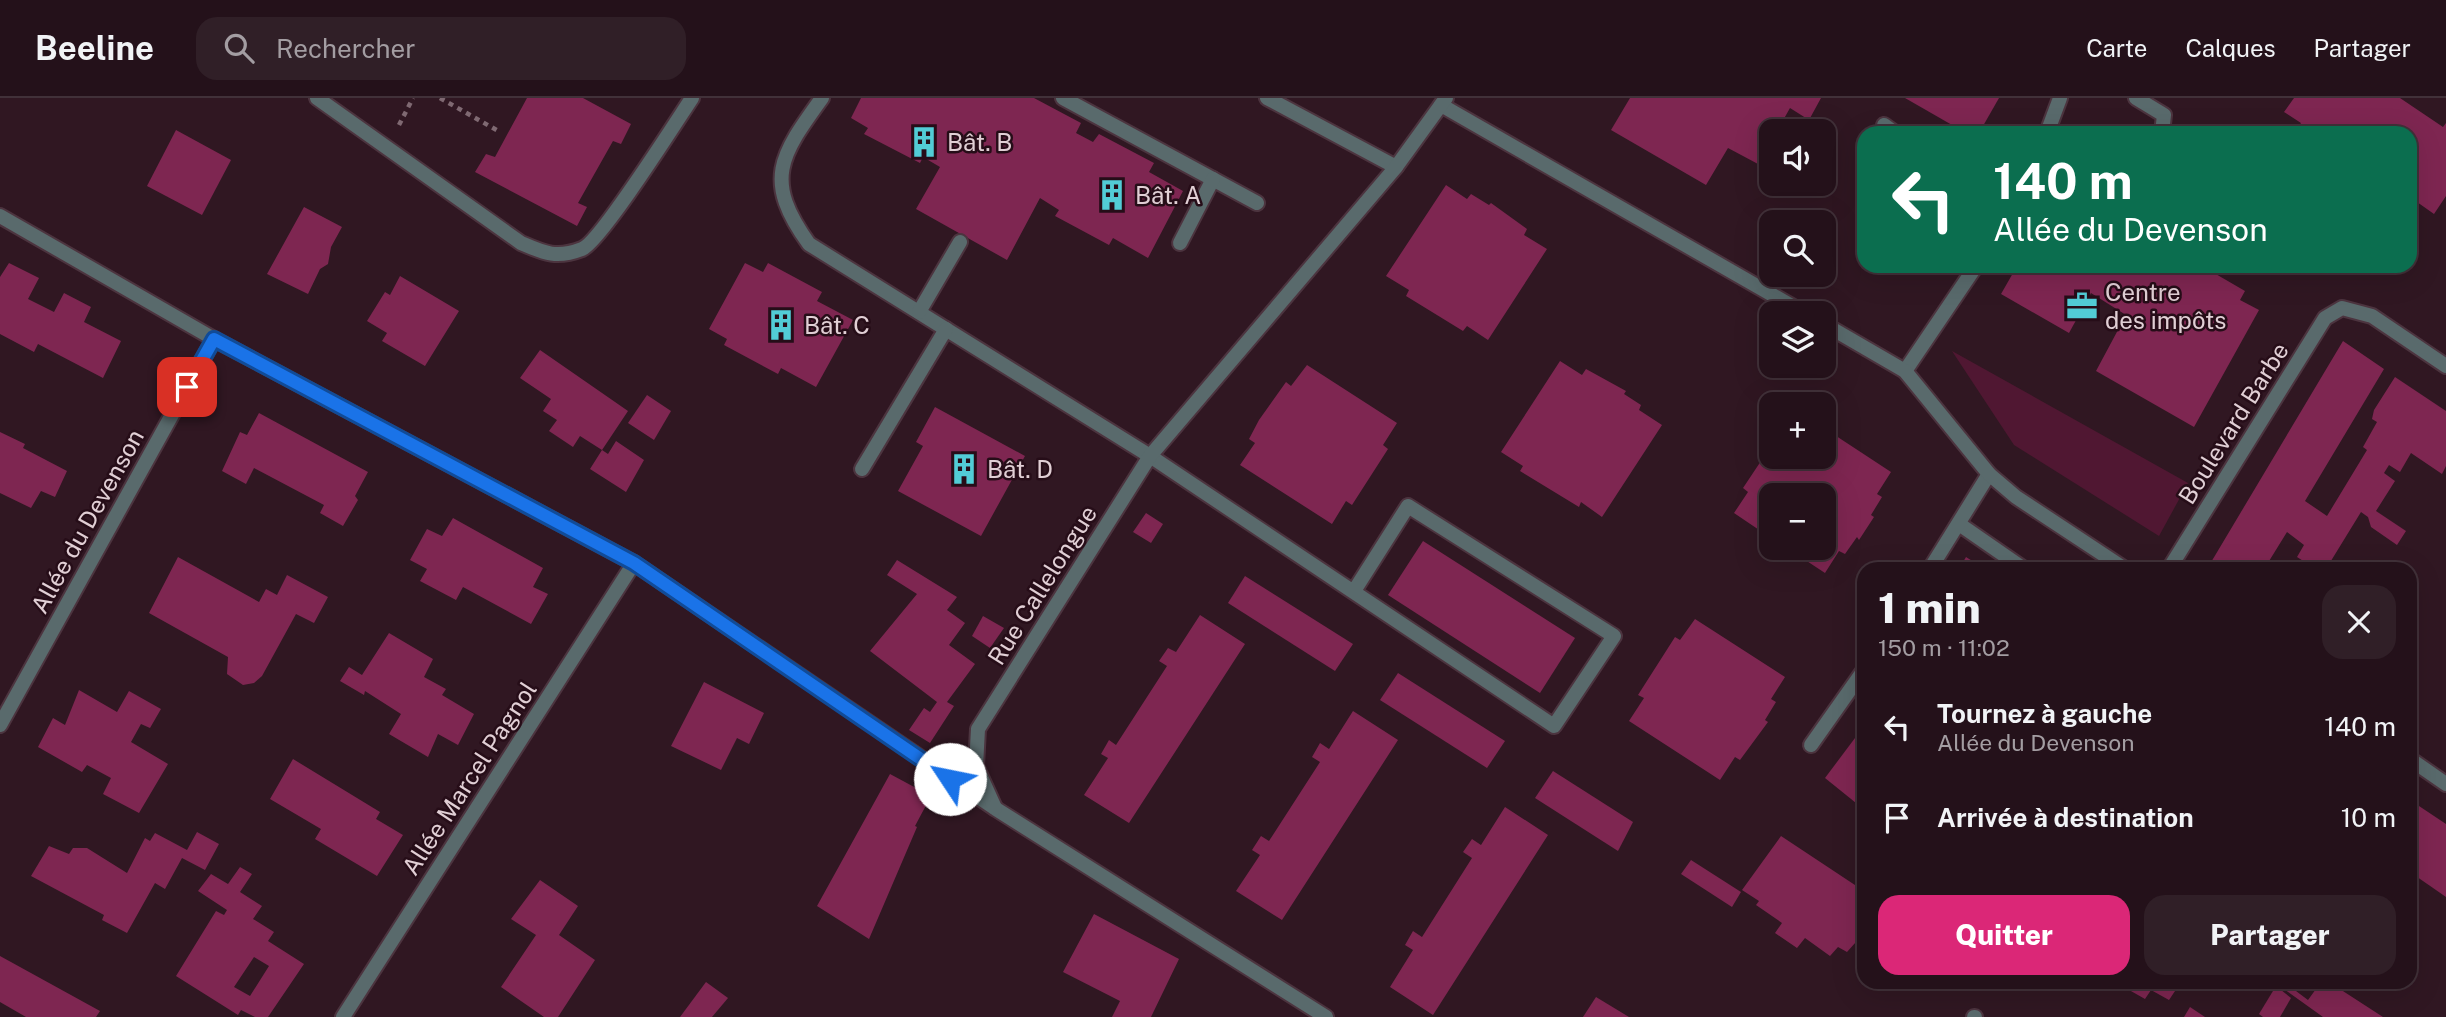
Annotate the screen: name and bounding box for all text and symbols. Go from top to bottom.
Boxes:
search box [196,17,686,80]
text: Beeline [35,29,154,67]
icon: search [220,29,258,67]
text: Rechercher [276,33,415,64]
text: Carte [2086,34,2147,62]
text: Calques [2185,34,2276,62]
text: Partager [2314,34,2411,62]
map controls [1759,119,1836,560]
button: sound [1759,119,1836,196]
building icon: Bât. B [907,125,941,159]
place label: Bât. B [947,128,1012,156]
text: 140 m [1993,152,2133,210]
icon: left [1878,154,1969,245]
building icon: Bât. A [1095,178,1129,212]
place label: Bât. A [1135,181,1201,209]
button: search [1759,210,1836,287]
text: Allée du Devenson [1993,211,2268,248]
place label: Centre des impôts [2105,278,2226,334]
office icon: Centre des impôts [2065,289,2099,323]
button: layers [1759,301,1836,378]
building icon: Bât. C [764,308,798,342]
place label: Bât. C [804,311,870,339]
street label: Boulevard Barbe [2172,337,2294,509]
pin [157,357,217,417]
icon: arrive [168,368,206,406]
button: + [1759,392,1836,469]
street label: Allée du Devenson [25,424,149,618]
building icon: Bât. D [947,452,981,486]
place label: Bât. D [987,455,1053,483]
button: − [1759,483,1836,560]
street label: Rue Callelongue [982,500,1102,670]
text: 1 min [1878,583,1981,632]
button: close [2322,585,2396,659]
text: 150 m · 11:02 [1878,634,2010,661]
street label: Allée Marcel Pagnol [396,676,542,880]
text: Tournez à gauche [1937,698,2152,729]
icon: left [1878,708,1916,746]
text: 140 m [2324,711,2396,742]
text: Allée du Devenson [1937,729,2134,756]
position arrow [913,742,987,816]
icon: arrive [1878,799,1916,837]
text: Arrivée à destination [1937,802,2194,833]
text: 10 m [2341,802,2396,833]
button: Quitter [1878,895,2130,975]
button: Partager [2144,895,2396,975]

